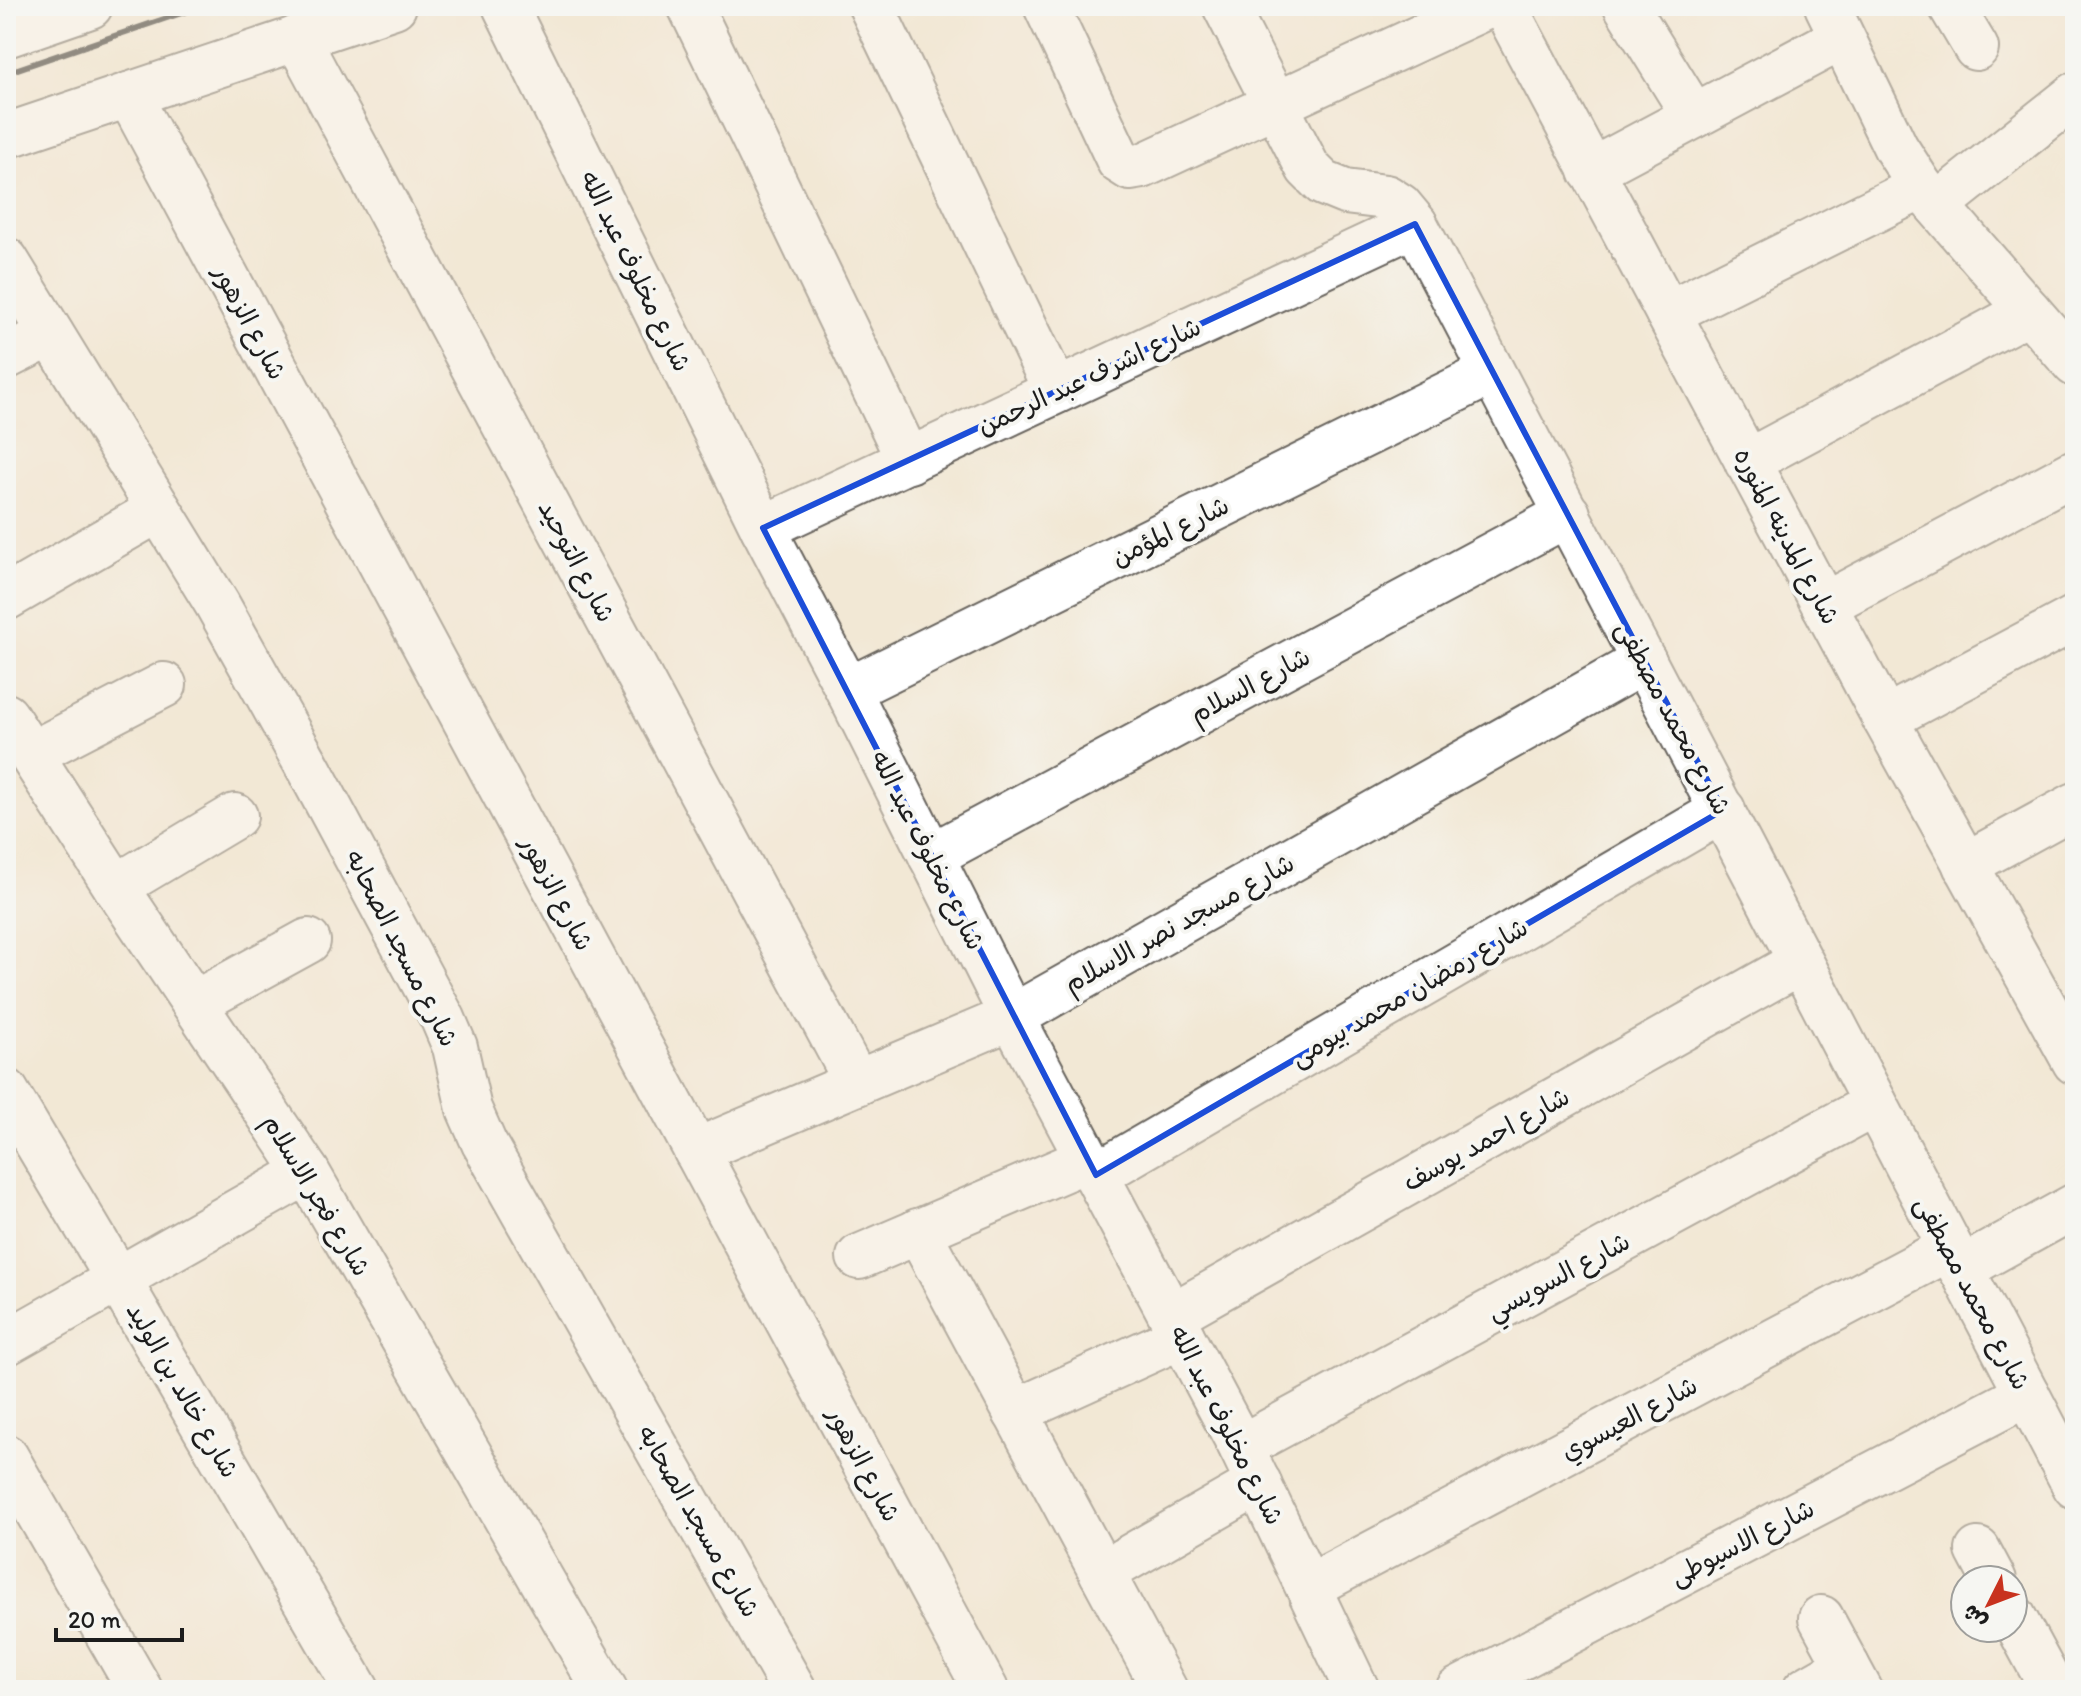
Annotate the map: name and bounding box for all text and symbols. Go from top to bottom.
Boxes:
street label: شارع مخلوف عبد الله [572,165,698,378]
street label: شارع الزهور [204,258,294,386]
street label: شارع اشرف عبد الرحمن [972,310,1207,444]
street label: شارع المدينه المنوره [1725,442,1847,631]
street label: شارع المؤمن [1106,489,1235,575]
street label: شارع التوحيد [530,494,623,629]
street label: شارع محمد مصطفى [1608,616,1739,821]
street label: شارع السلام [1184,640,1318,734]
street label: شارع مخلوف عبد الله [862,745,992,956]
street label: شارع الزهور [511,829,601,957]
street label: شارع مسجد الصحابه [337,844,465,1053]
street label: شارع مسجد نصر الاسلام [1058,846,1302,1003]
street label: شارع رمضان محمد بيومى [1285,911,1534,1075]
street label: شارع احمد يوسف [1397,1080,1576,1200]
street label: شارع فجر الاسلام [253,1108,378,1284]
street label: شارع محمد مصطفى [1907,1191,2038,1396]
street label: شارع السويسي [1481,1225,1639,1333]
street label: شارع خالد بن الوليد [118,1296,246,1485]
street label: شارع مخلوف عبد الله [1161,1320,1291,1531]
street label: شارع العيسوي [1555,1369,1704,1470]
street label: شارع الزهور [818,1400,908,1528]
street label: شارع مسجد الصحابه [629,1419,767,1624]
street label: شارع الاسيوطى [1664,1492,1821,1594]
north arrow [1949,1564,2029,1644]
scale bar [56,1592,182,1642]
text: ش [1956,1599,1993,1635]
text: 20 m [68,1605,121,1634]

